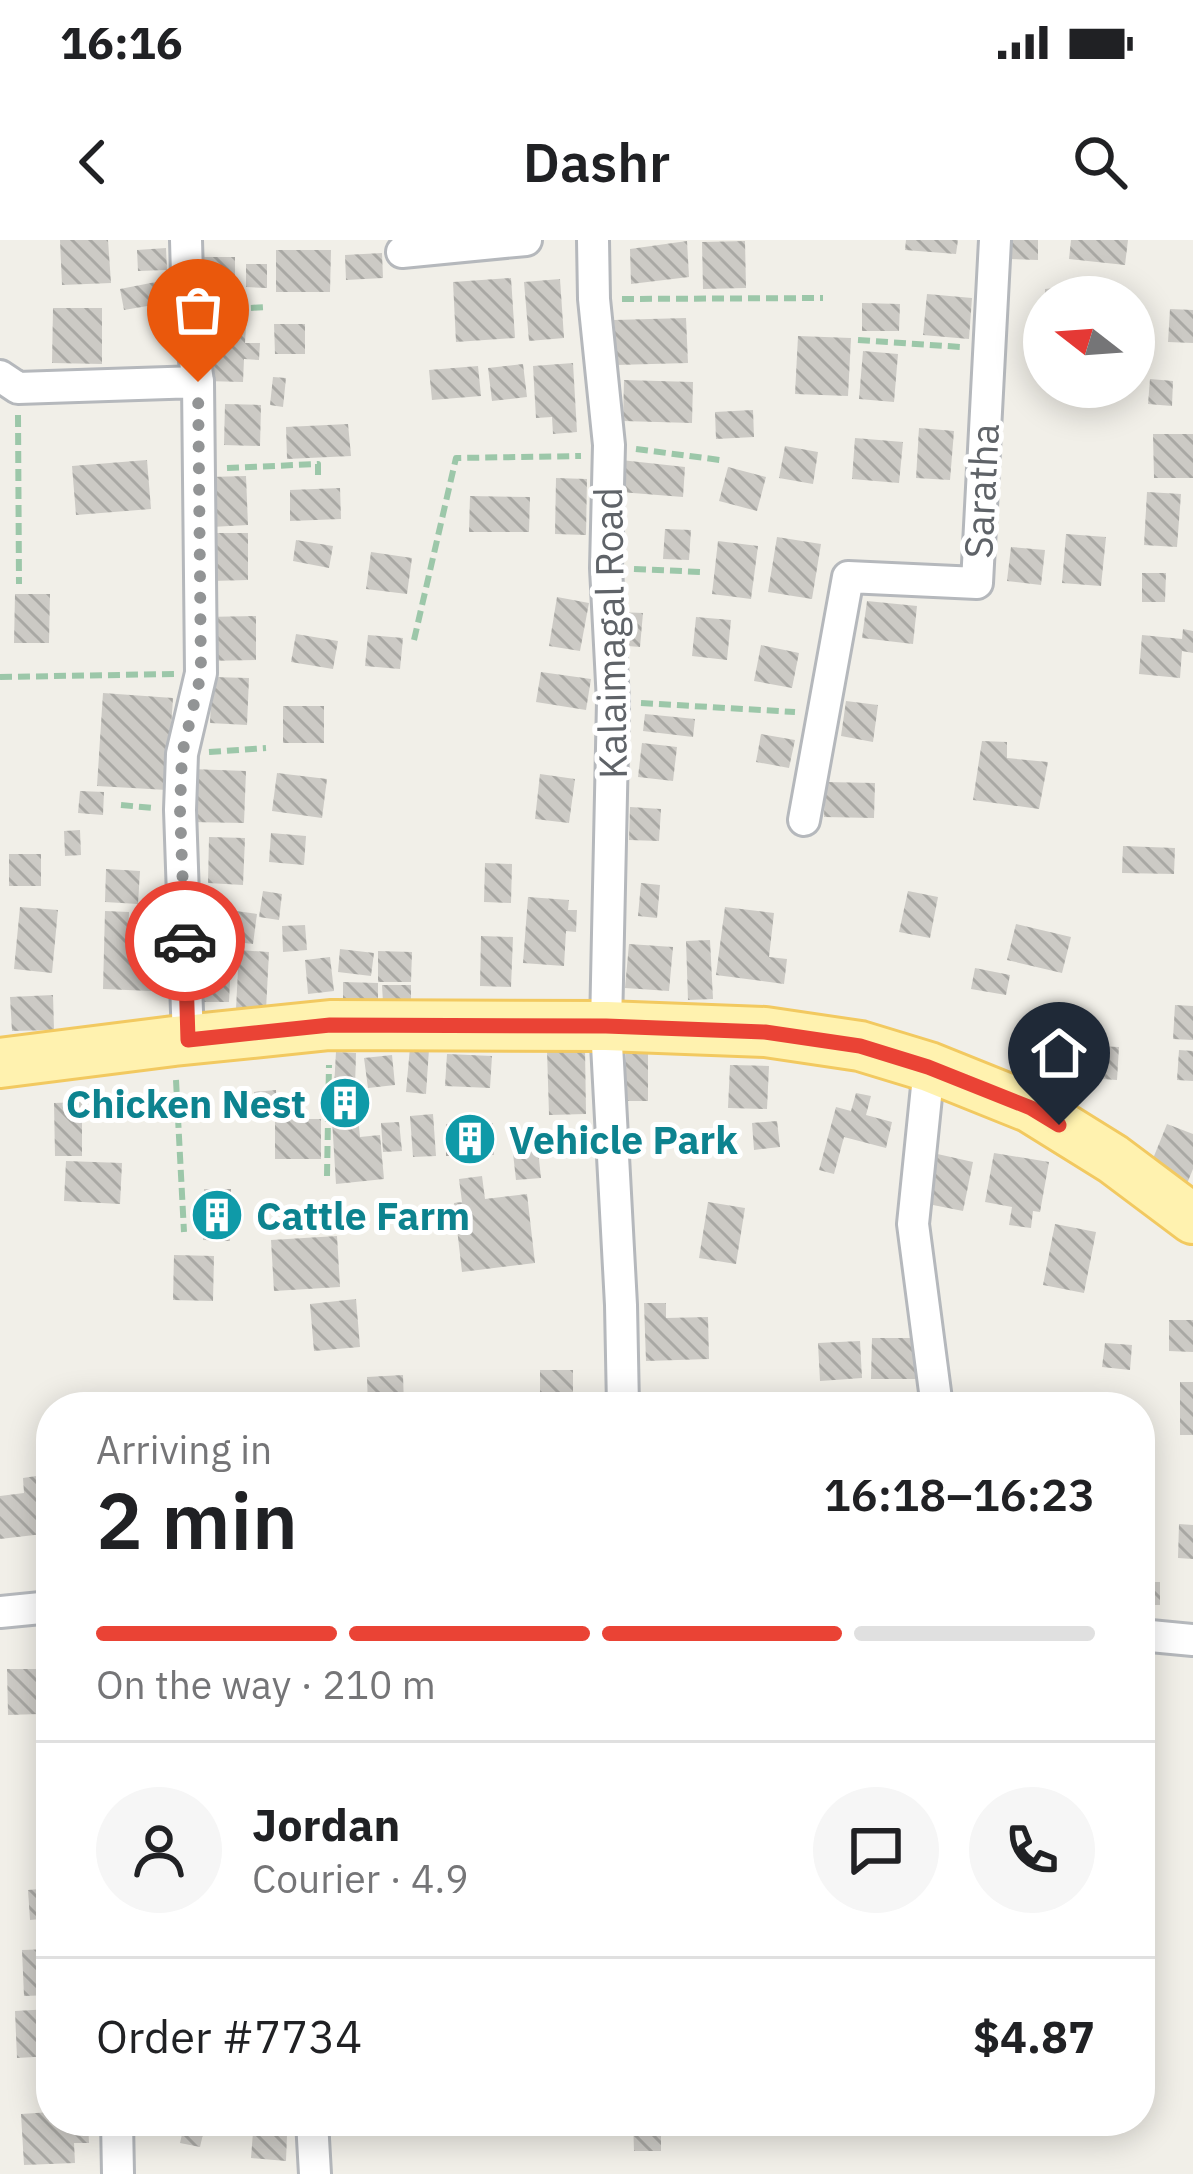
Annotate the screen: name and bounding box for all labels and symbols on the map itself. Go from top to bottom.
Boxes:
pin [147,259,249,382]
north arrow [1023,276,1155,408]
street label: Saratha [952,422,1010,560]
street label: Kalaimagal Road [582,487,638,779]
courier [125,881,245,1001]
pin [1008,1002,1110,1125]
building icon: Chicken Nest [317,1075,373,1131]
place label: Chicken Nest [66,1078,306,1129]
building icon: Vehicle Park [442,1111,498,1167]
place label: Vehicle Park [509,1114,738,1165]
building icon: Cattle Farm [189,1187,245,1243]
place label: Cattle Farm [256,1190,470,1241]

